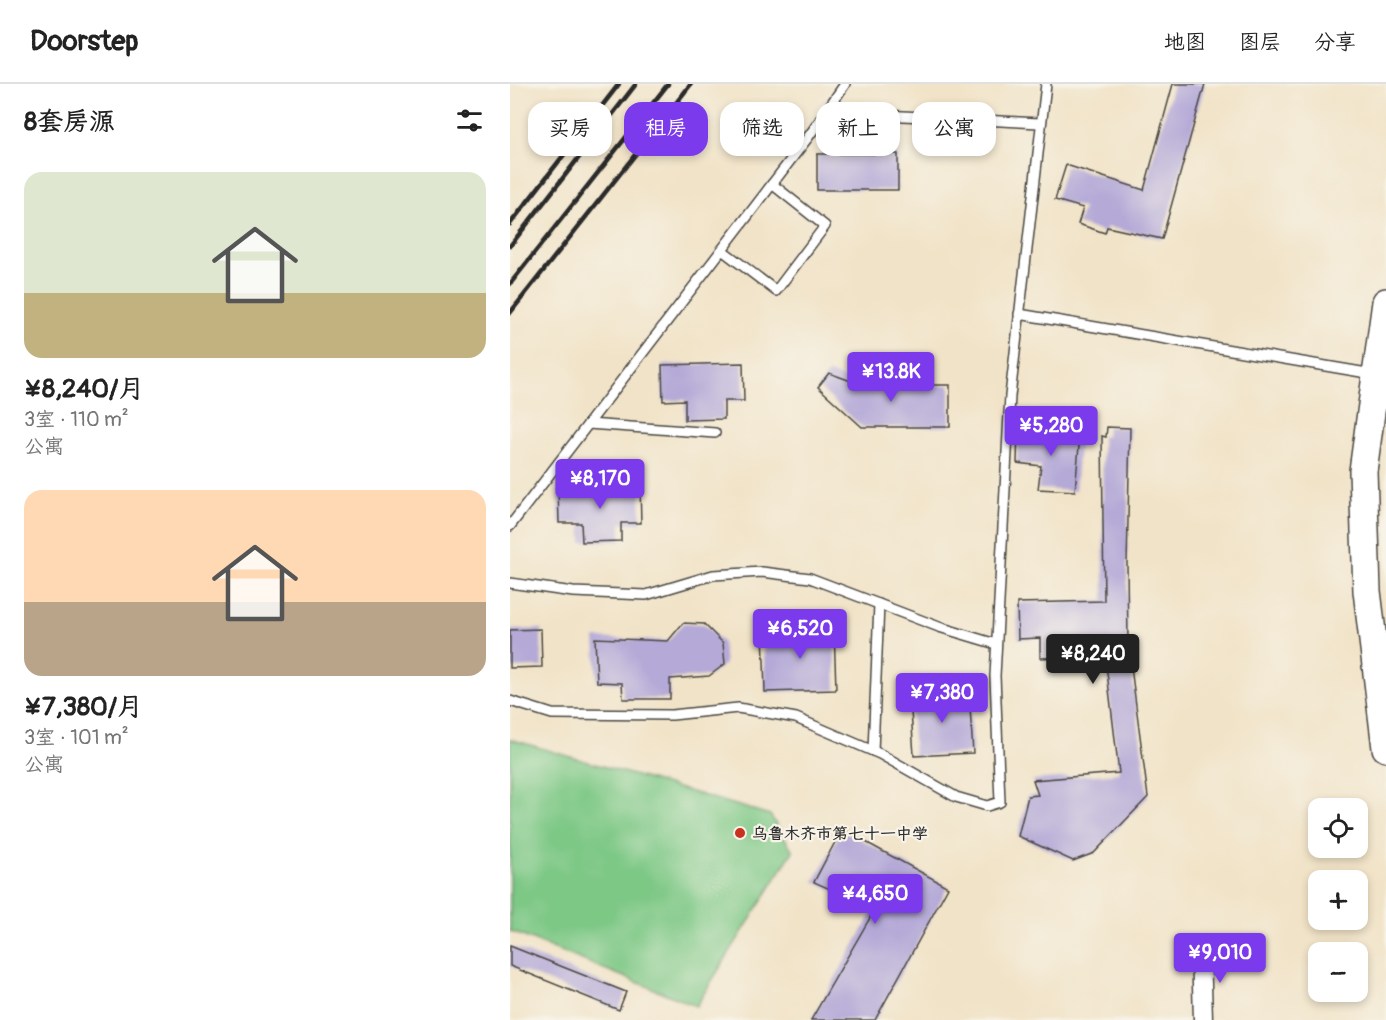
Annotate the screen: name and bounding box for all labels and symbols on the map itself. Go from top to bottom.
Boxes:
pin: ¥13.8K [842,352,940,403]
pin: ¥5,280 [1002,406,1100,457]
pin: ¥8,170 [551,459,649,510]
pin: ¥6,520 [751,609,849,660]
pin: ¥8,240 [1044,634,1142,685]
pin: ¥7,380 [893,673,991,724]
place label: 乌鲁木齐市第七十一中学 [752,824,928,844]
marker: 乌鲁木齐市第七十一中学 [733,826,747,840]
pin: ¥4,650 [826,874,924,925]
pin: ¥9,010 [1171,933,1269,984]

